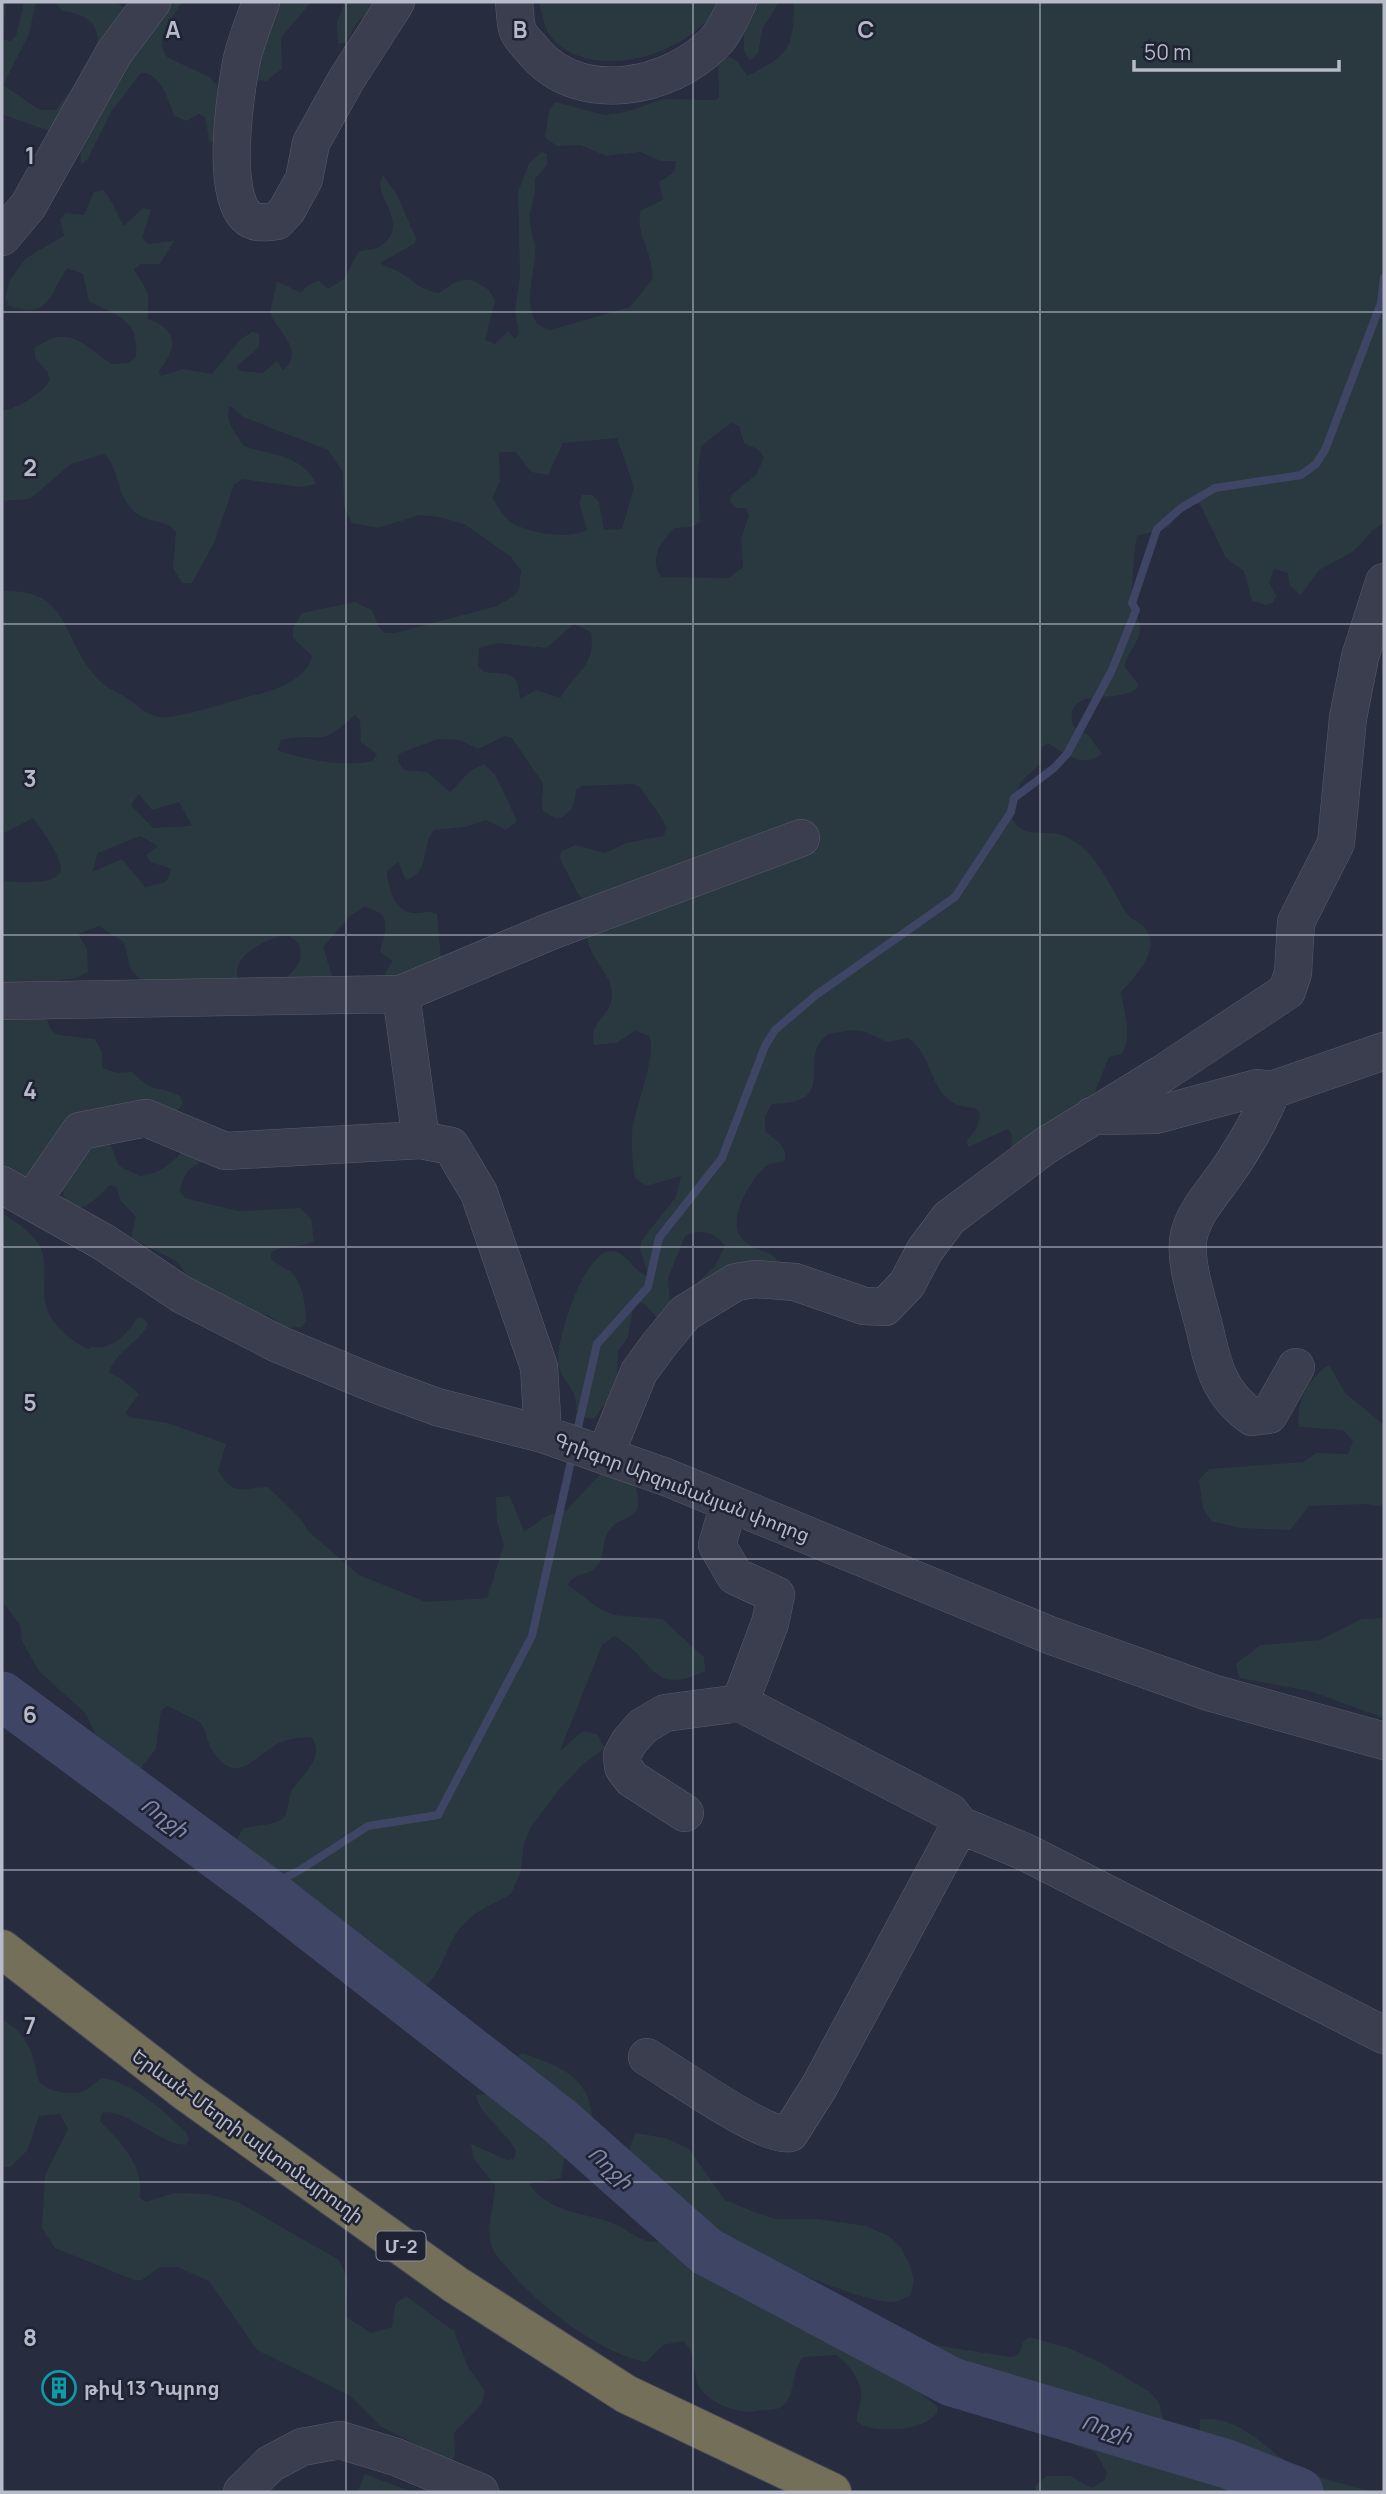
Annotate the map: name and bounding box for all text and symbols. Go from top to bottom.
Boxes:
text: A [165,13,181,45]
text: B [513,13,527,45]
text: C [858,13,875,45]
scale bar [1134,28,1339,72]
text: 50 m [1144,38,1191,66]
text: 1 [25,139,35,171]
text: 2 [23,451,37,483]
text: 3 [23,762,37,794]
text: 4 [23,1074,37,1106]
text: 5 [23,1386,37,1418]
street label: Գրիգոր Արզումանյան փողոց [551,1426,813,1548]
text: 6 [23,1698,37,1730]
water label: Ողջի [136,1790,195,1844]
text: 7 [24,2009,36,2041]
street label: Երևան-Մեղրի ավտոմայրուղի [127,2043,369,2229]
water label: Ողջի [582,2139,640,2195]
road number: Մ-2 [376,2232,426,2260]
text: 8 [23,2321,37,2353]
building icon: թիվ 13 Դպրոց [40,2369,78,2407]
place label: թիվ 13 Դպրոց [84,2375,219,2401]
water label: Ողջի [1078,2407,1136,2449]

